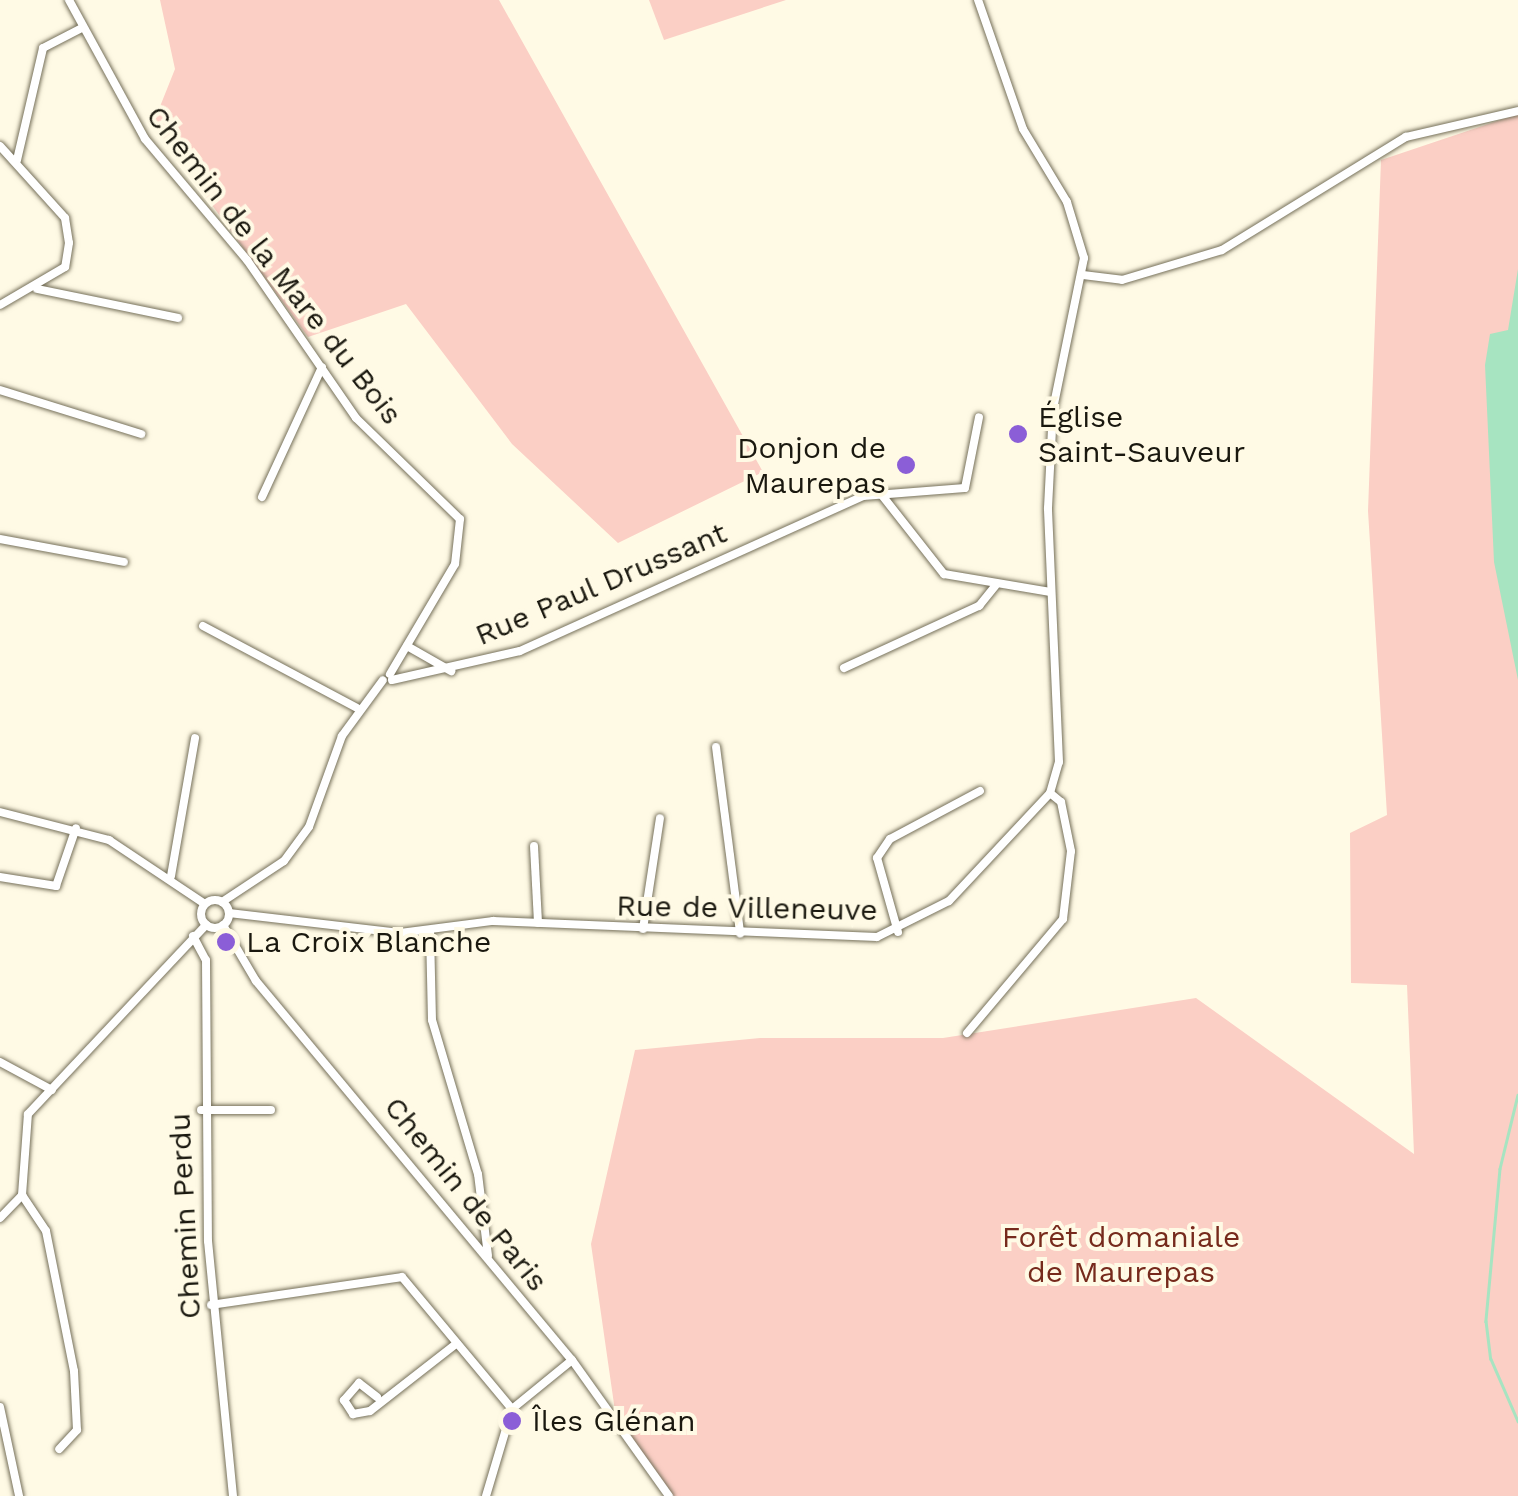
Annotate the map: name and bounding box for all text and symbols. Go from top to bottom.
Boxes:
street label: Chemin de la Mare du Bois [138,98,410,432]
place label: Église Saint-Sauveur [1038,399,1245,470]
marker: Église Saint-Sauveur [1007,423,1029,445]
place label: Donjon de Maurepas [737,430,886,500]
marker: Donjon de Maurepas [895,454,917,476]
street label: Rue Paul Drussant [469,515,733,653]
street label: Rue de Villeneuve [616,888,878,928]
place label: La Croix Blanche [246,924,493,960]
marker: La Croix Blanche [215,931,237,953]
street label: Chemin de Paris [377,1090,555,1298]
street label: Chemin Perdu [162,1112,208,1320]
park label: Forêt domaniale de Maurepas [1002,1219,1240,1290]
place label: Îles Glénan [532,1403,696,1439]
marker: Îles Glénan [501,1410,523,1432]

